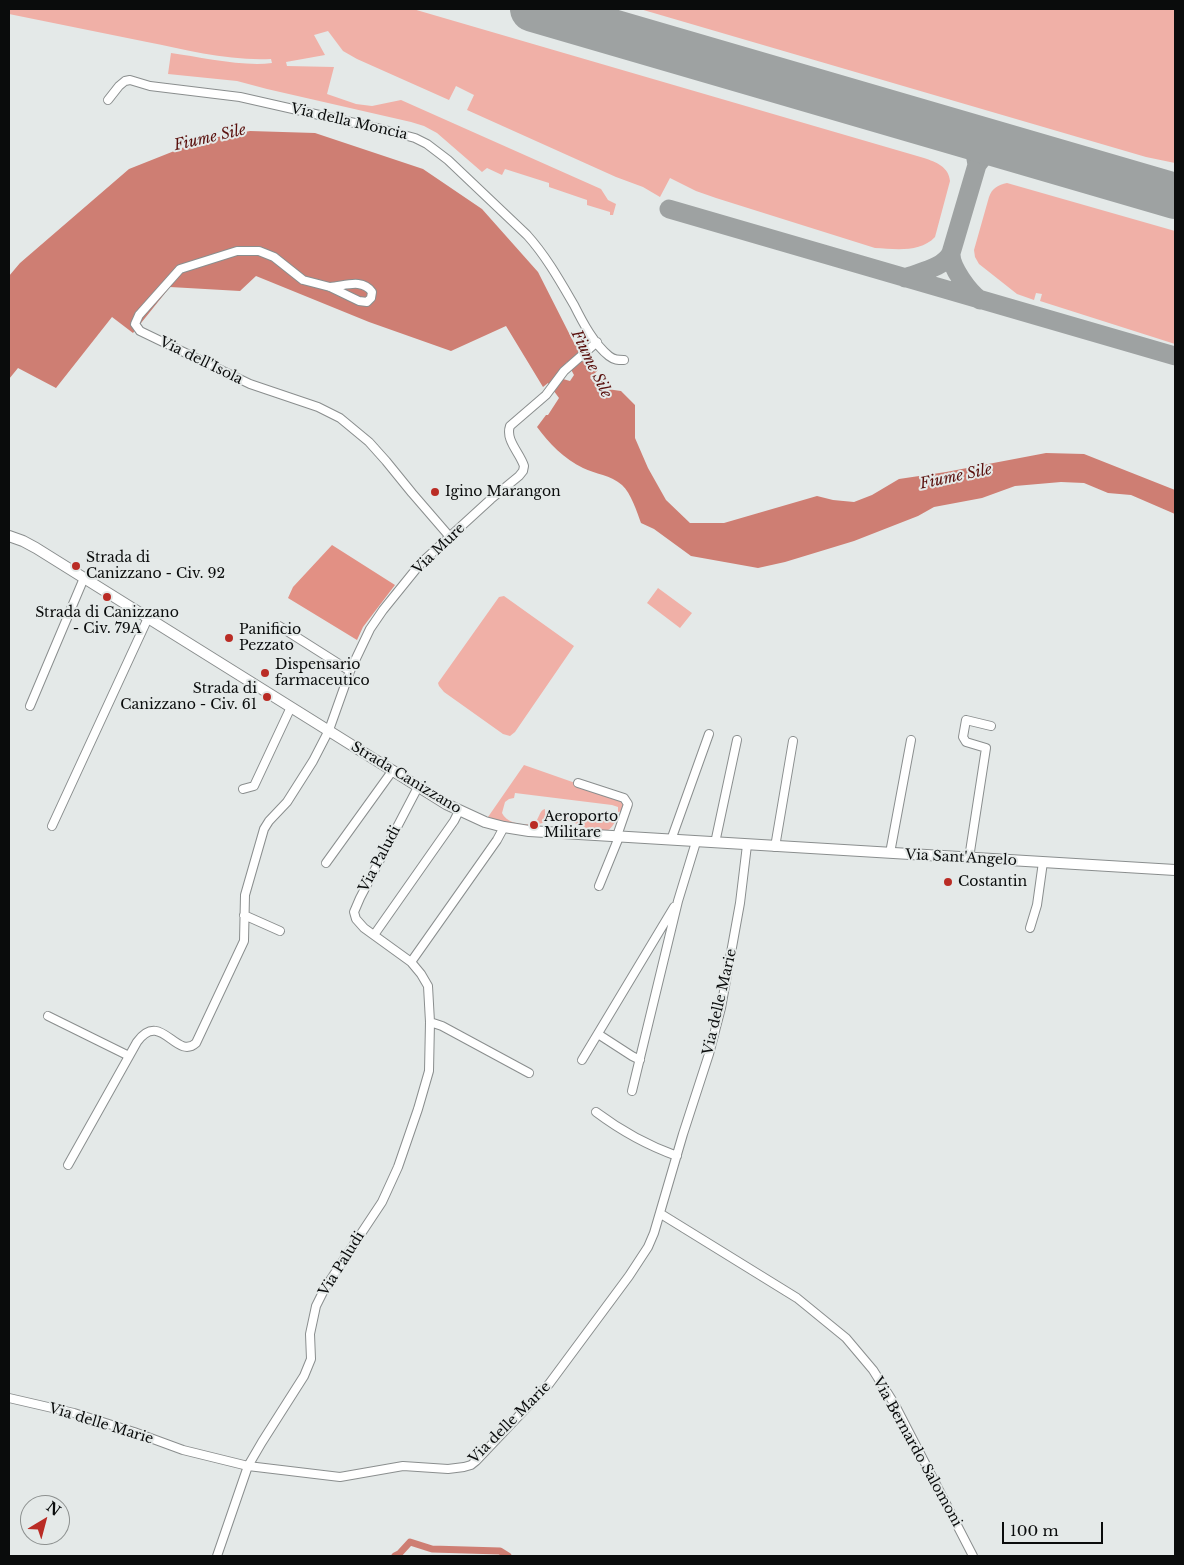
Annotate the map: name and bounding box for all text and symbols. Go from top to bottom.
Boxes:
street label: Via della Moncia [289,100,409,144]
water label: Fiume Sile [172,121,248,155]
water label: Fiume Sile [567,327,615,401]
street label: Via dell'Isola [157,334,245,388]
water label: Fiume Sile [918,461,994,493]
place label: Igino Marangon [445,484,561,500]
marker: Igino Marangon [429,486,441,498]
street label: Via Mure [409,520,469,578]
place label: Strada di Canizzano - Civ. 92 [86,550,225,582]
marker: Strada di Canizzano - Civ. 92 [70,560,82,572]
marker: Strada di Canizzano - Civ. 79A [101,591,113,603]
place label: Strada di Canizzano - Civ. 79A [35,605,179,638]
place label: Panificio Pezzato [239,622,301,654]
marker: Panificio Pezzato [223,632,235,644]
place label: Dispensario farmaceutico [275,657,370,690]
marker: Dispensario farmaceutico [259,667,271,679]
place label: Strada di Canizzano - Civ. 61 [120,681,257,714]
marker: Strada di Canizzano - Civ. 61 [261,691,273,703]
street label: Strada Canizzano [348,738,464,818]
place label: Aeroporto Militare [544,809,618,842]
marker: Aeroporto Militare [528,819,540,831]
street label: Via Paludi [356,823,404,895]
street label: Via Sant'Angelo [905,847,1017,869]
place label: Costantin [958,874,1027,890]
marker: Costantin [942,876,954,888]
street label: Via delle Marie [700,947,740,1057]
street label: Via Paludi [316,1229,368,1299]
street label: Via Bernardo Salomoni [869,1374,965,1530]
street label: Via delle Marie [466,1379,554,1467]
street label: Via delle Marie [47,1400,155,1448]
north arrow [20,1495,70,1545]
text: N [43,1498,64,1520]
scale bar [1004,1512,1105,1544]
text: 100 m [1010,1521,1059,1540]

